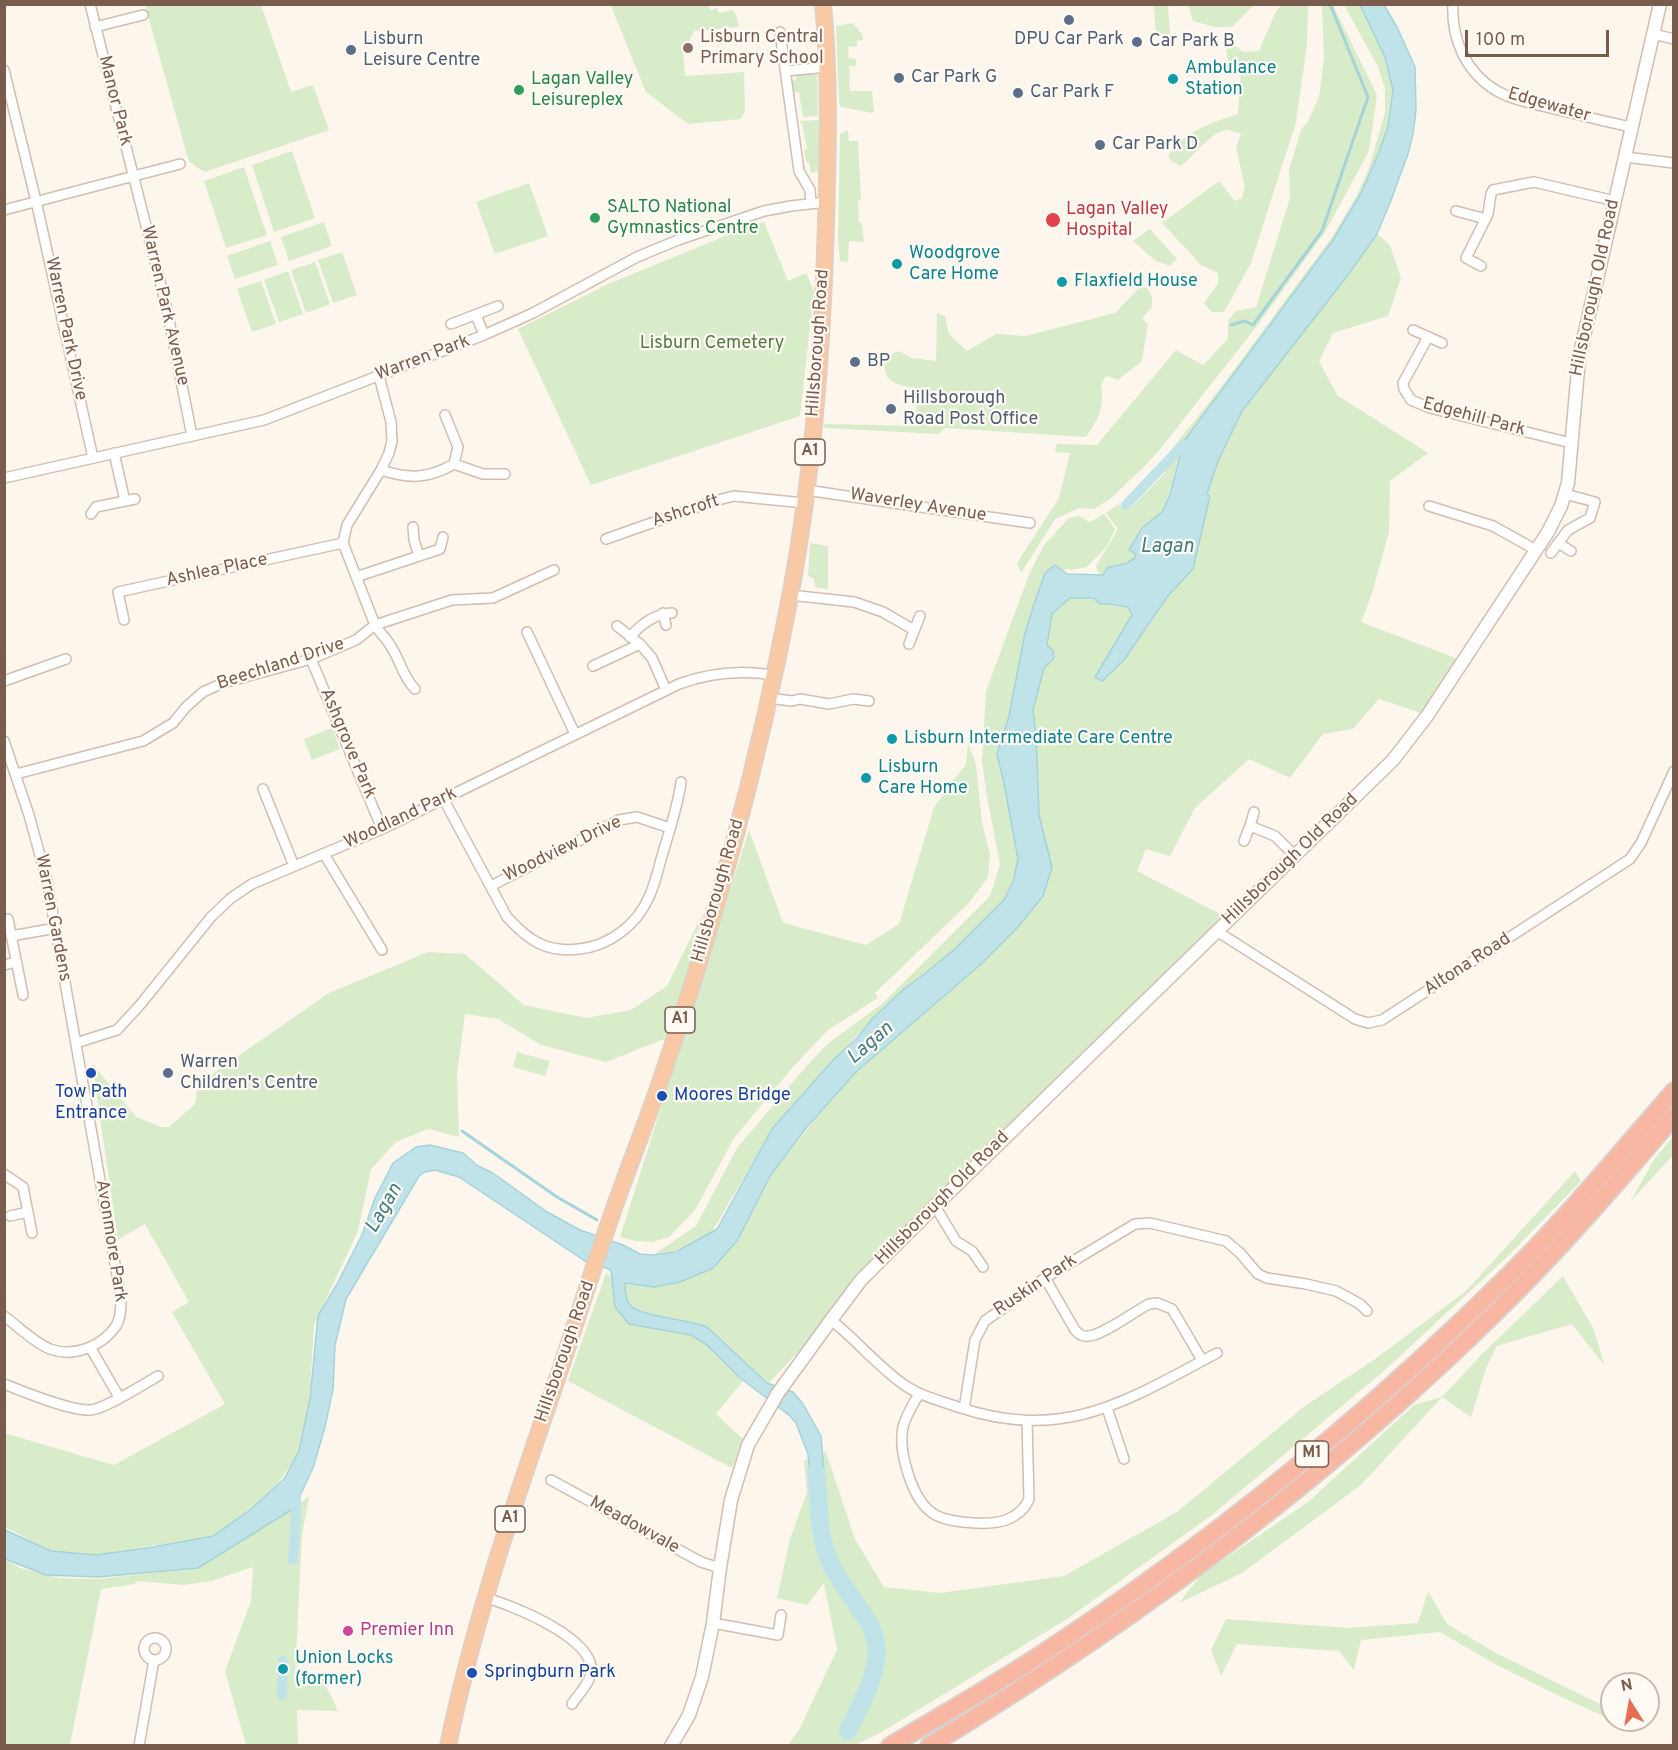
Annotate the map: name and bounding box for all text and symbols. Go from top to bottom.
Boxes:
marker: DPU Car Park [1062,13,1076,27]
scale bar [1468,18,1612,56]
place label: Lisburn Central Primary School [700,27,824,70]
place label: Lisburn Leisure Centre [363,29,480,72]
place label: DPU Car Park [1014,29,1124,51]
text: 100 m [1476,29,1525,52]
place label: Car Park B [1149,31,1235,53]
marker: Car Park B [1130,35,1144,49]
marker: Lisburn Central Primary School [681,41,695,55]
marker: Lisburn Leisure Centre [344,43,358,57]
street label: Manor Park [92,54,136,148]
place label: Ambulance Station [1185,58,1276,100]
place label: Car Park G [911,67,997,89]
place label: Lagan Valley Leisureplex [531,69,633,112]
marker: Car Park G [892,71,906,85]
marker: Ambulance Station [1166,72,1180,86]
place label: Car Park F [1030,82,1114,104]
marker: Lagan Valley Leisureplex [512,83,526,97]
street label: Edgewater [1505,84,1593,128]
marker: Car Park F [1011,86,1025,100]
place label: Car Park D [1112,134,1198,156]
marker: Car Park D [1093,138,1107,152]
place label: SALTO National Gymnastics Centre [607,197,758,240]
street label: Hillsborough Old Road [1567,198,1625,378]
place label: Lagan Valley Hospital [1066,199,1168,242]
marker: SALTO National Gymnastics Centre [588,211,602,225]
marker: Lagan Valley Hospital [1044,211,1062,229]
street label: Warren Park Avenue [135,224,193,388]
place label: Woodgrove Care Home [909,243,1000,286]
street label: Warren Park Drive [39,255,91,403]
marker: Woodgrove Care Home [890,257,904,271]
street label: Hillsborough Road [803,268,835,418]
place label: Flaxfield House [1074,271,1198,293]
marker: Flaxfield House [1055,275,1069,289]
street label: Warren Park [373,331,473,387]
park label: Lisburn Cemetery [640,333,784,355]
place label: BP [867,351,890,373]
marker: BP [848,355,862,369]
place label: Hillsborough Road Post Office [903,388,1038,430]
street label: Edgehill Park [1420,394,1528,442]
marker: Hillsborough Road Post Office [884,402,898,416]
road number: A1 [795,439,825,465]
street label: Waverley Avenue [848,485,988,527]
street label: Ashcroft [650,491,722,533]
water label: Lagan [1140,536,1194,560]
street label: Ashlea Place [164,550,270,592]
street label: Beechland Drive [214,634,348,696]
street label: Ashgrove Park [314,685,380,803]
place label: Lisburn Intermediate Care Centre [904,728,1173,750]
marker: Lisburn Intermediate Care Centre [885,732,899,746]
place label: Lisburn Care Home [878,757,968,800]
marker: Lisburn Care Home [859,771,873,785]
street label: Woodland Park [341,783,461,855]
street label: Hillsborough Old Road [1219,790,1363,930]
street label: Woodview Drive [500,812,626,888]
street label: Hillsborough Road [688,817,750,965]
street label: Warren Gardens [29,852,75,984]
street label: Altona Road [1421,929,1515,1001]
road number: A1 [665,1007,695,1033]
water label: Lagan [843,1017,899,1071]
place label: Warren Children's Centre [180,1052,318,1094]
marker: Tow Path Entrance [84,1066,98,1080]
marker: Warren Children's Centre [161,1066,175,1080]
place label: Tow Path Entrance [55,1082,127,1124]
place label: Moores Bridge [674,1085,791,1107]
marker: Moores Bridge [655,1089,669,1103]
street label: Hillsborough Old Road [872,1128,1014,1270]
street label: Avonmore Park [90,1178,130,1304]
water label: Lagan [361,1180,409,1238]
street label: Ruskin Park [990,1250,1082,1322]
street label: Hillsborough Road [532,1278,600,1426]
road number: M1 [1296,1441,1328,1467]
street label: Meadowvale [585,1492,683,1560]
road number: A1 [495,1506,525,1532]
place label: Premier Inn [360,1620,454,1642]
marker: Premier Inn [341,1624,355,1638]
place label: Union Locks (former) [295,1648,393,1690]
marker: Union Locks (former) [276,1662,290,1676]
place label: Springburn Park [484,1662,616,1684]
marker: Springburn Park [465,1666,479,1680]
north arrow [1600,1672,1660,1732]
text: N [1619,1675,1634,1697]

